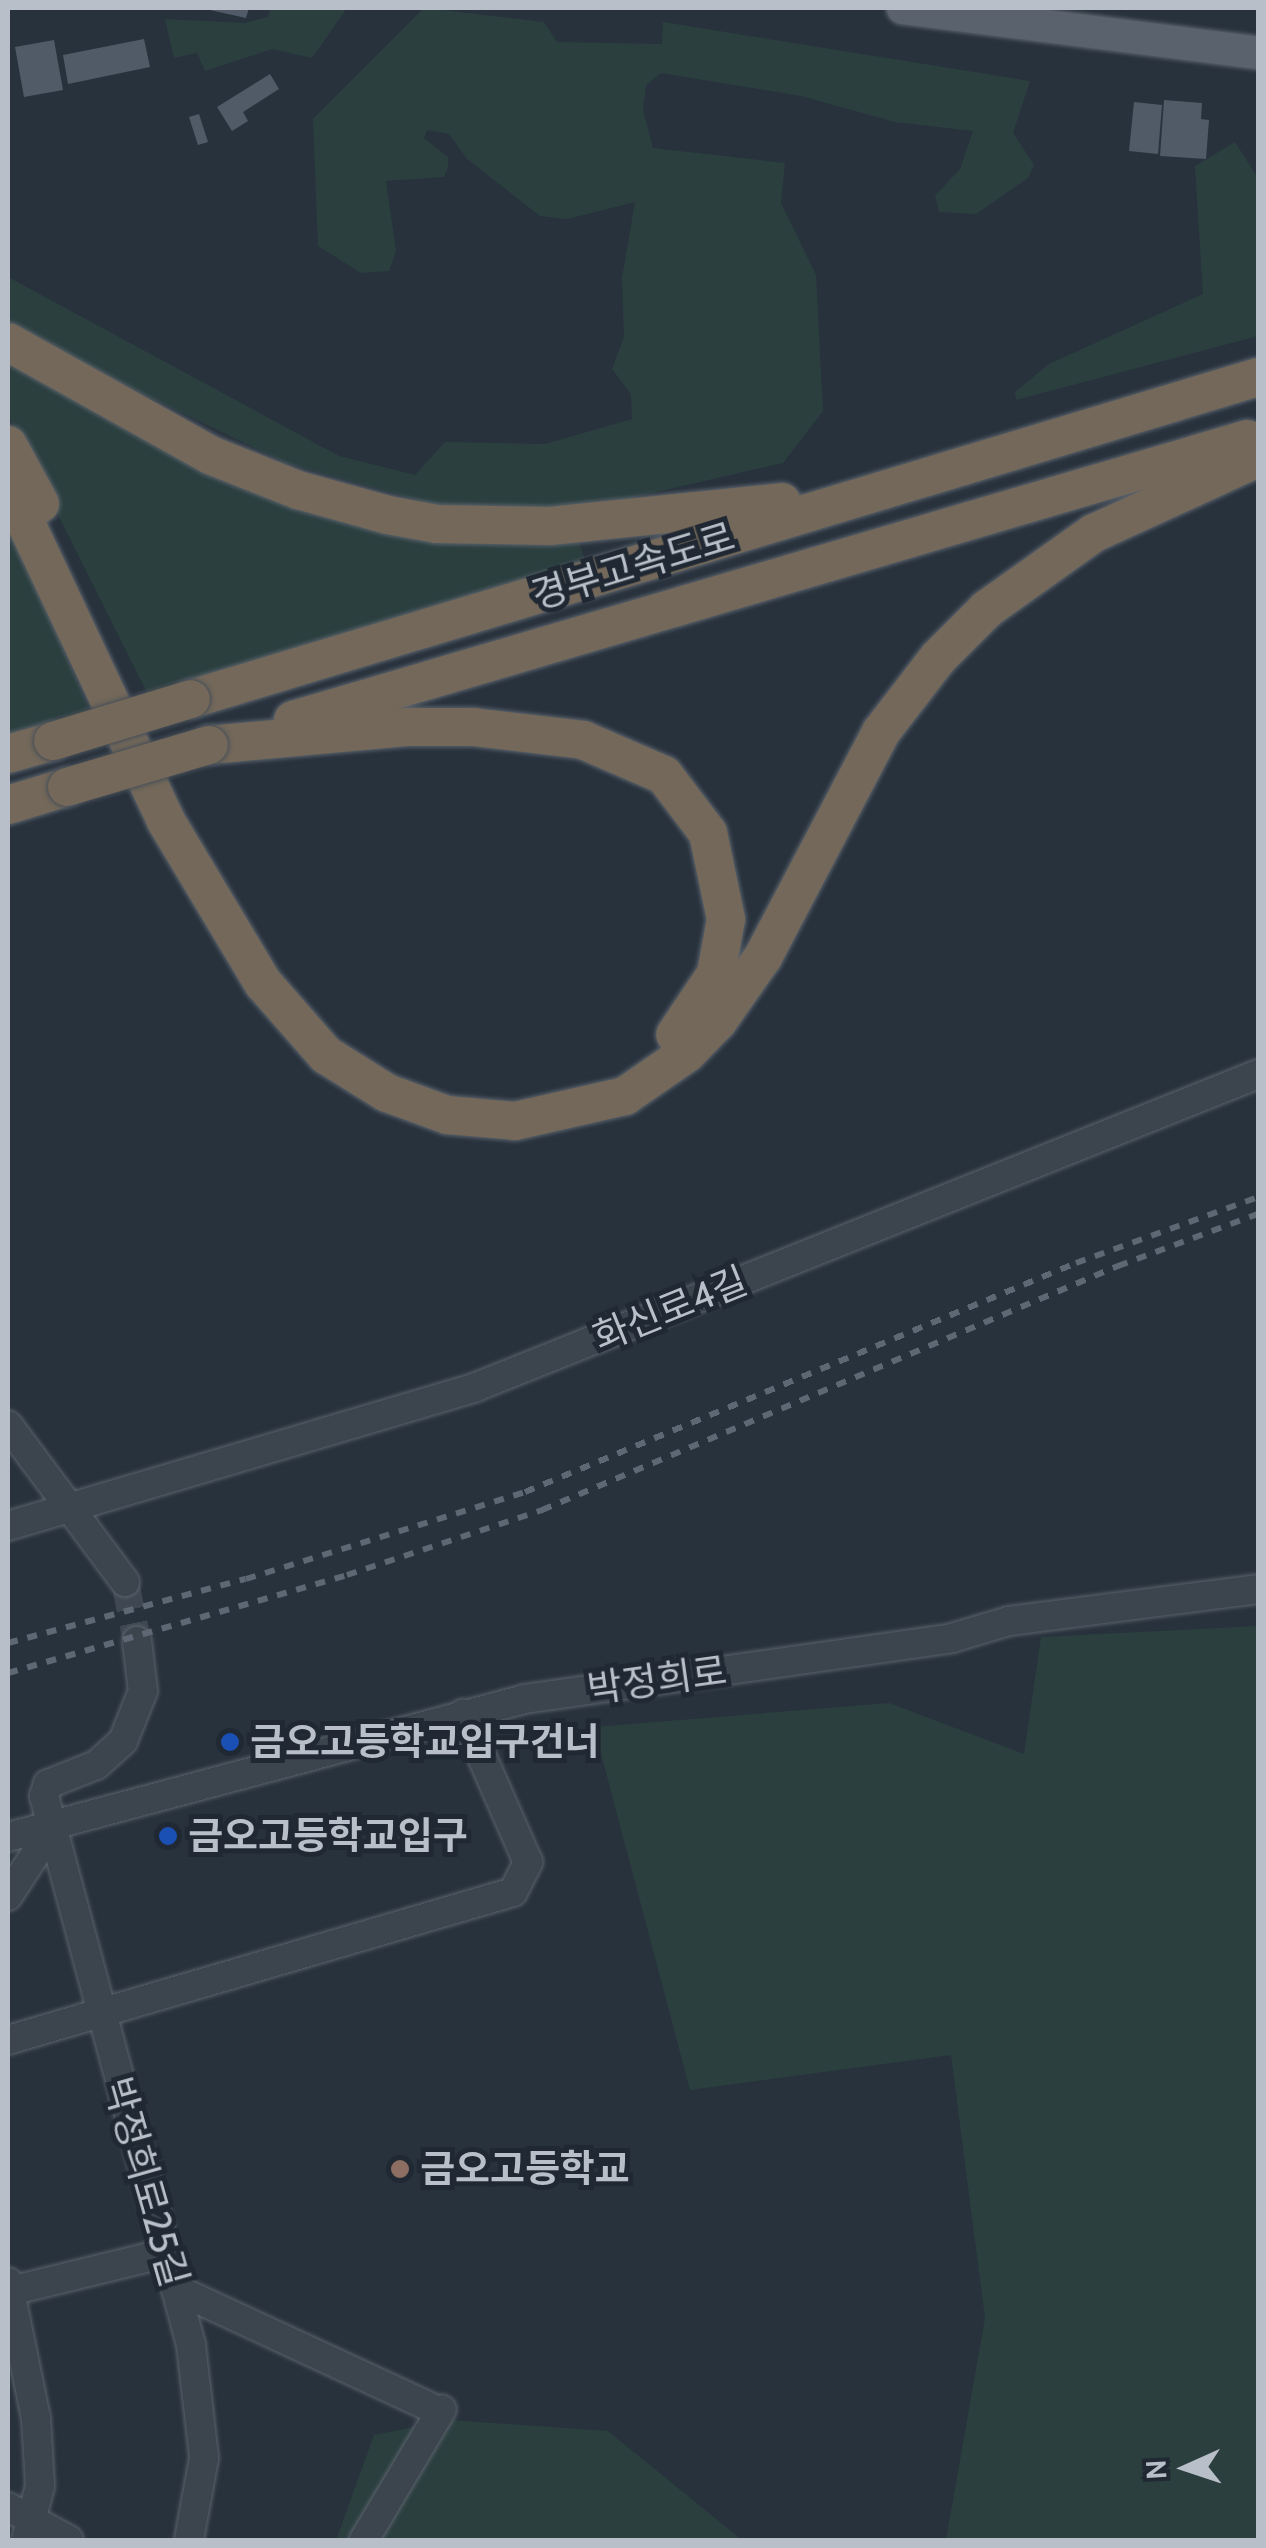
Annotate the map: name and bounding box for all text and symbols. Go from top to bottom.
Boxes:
street label: 경부고속도로 [526,514,740,618]
street label: 화신로4길 [586,1258,754,1360]
street label: 박정희로 [585,1648,729,1712]
place label: 금오고등학교입구건너 [250,1719,600,1765]
marker: 금오고등학교입구건너 [219,1731,241,1753]
place label: 금오고등학교입구 [188,1813,468,1859]
marker: 금오고등학교입구 [157,1825,179,1847]
street label: 박정희로25길 [94,2072,198,2292]
place label: 금오고등학교 [420,2146,630,2192]
marker: 금오고등학교 [389,2158,411,2180]
north arrow [1136,2418,1236,2518]
text: N [1139,2459,1174,2480]

